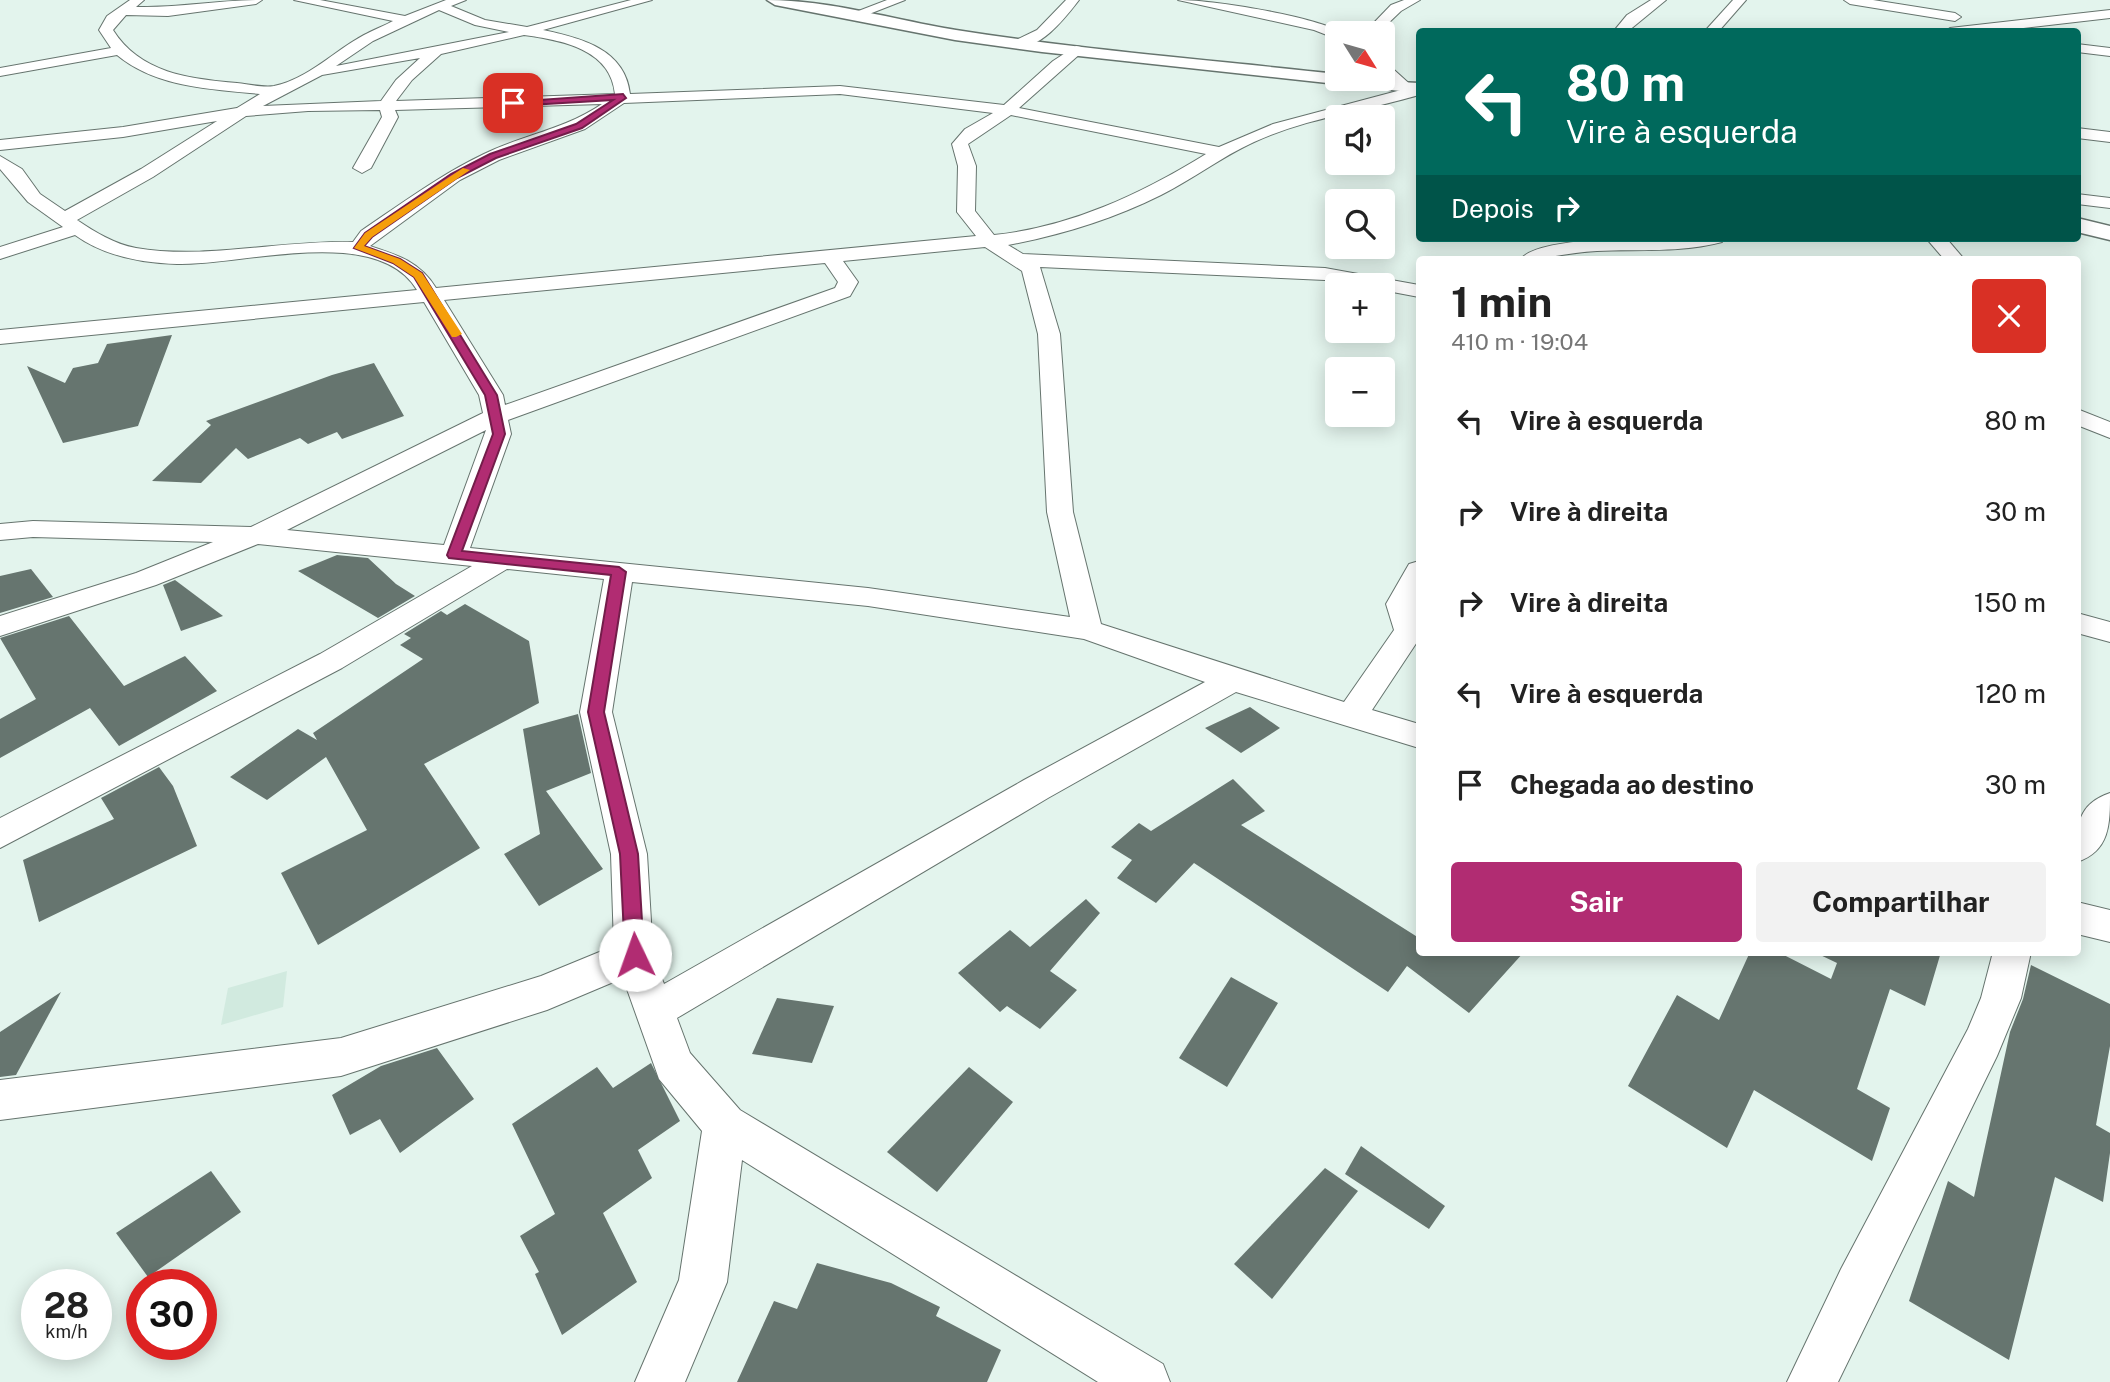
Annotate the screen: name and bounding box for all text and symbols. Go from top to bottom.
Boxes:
north arrow [1325,21,1395,91]
map controls [1325,21,1395,427]
text: 80 m [1566,54,1685,112]
icon: left [1451,56,1542,147]
pin [483,73,543,133]
icon: arrive [494,84,532,122]
button: sound [1325,105,1395,175]
text: Vire à esquerda [1566,113,1798,150]
button: search [1325,189,1395,259]
icon: right [1548,189,1586,227]
text: Depois [1451,193,1534,224]
button: + [1325,273,1395,343]
text: 1 min [1451,277,1552,326]
button: close [1972,279,2046,353]
text: 410 m · 19:04 [1451,328,1588,355]
button: − [1325,357,1395,427]
icon: left [1451,402,1489,440]
text: Vire à esquerda [1510,405,1703,436]
text: 80 m [1985,405,2046,436]
icon: right [1451,493,1489,531]
text: Vire à direita [1510,496,1668,527]
text: 30 m [1985,496,2046,527]
icon: right [1451,584,1489,622]
text: Vire à direita [1510,587,1668,618]
text: 150 m [1974,587,2046,618]
icon: left [1451,675,1489,713]
text: Vire à esquerda [1510,678,1703,709]
text: 120 m [1975,678,2046,709]
icon: arrive [1451,766,1489,804]
text: Chegada ao destino [1510,769,1754,800]
text: 30 m [1985,769,2046,800]
button: Sair [1451,862,1742,942]
button: Compartilhar [1756,862,2046,942]
position arrow [598,918,672,992]
speed limit sign: 30 [126,1269,217,1360]
text: 28 [44,1285,89,1326]
text: km/h [45,1321,88,1342]

